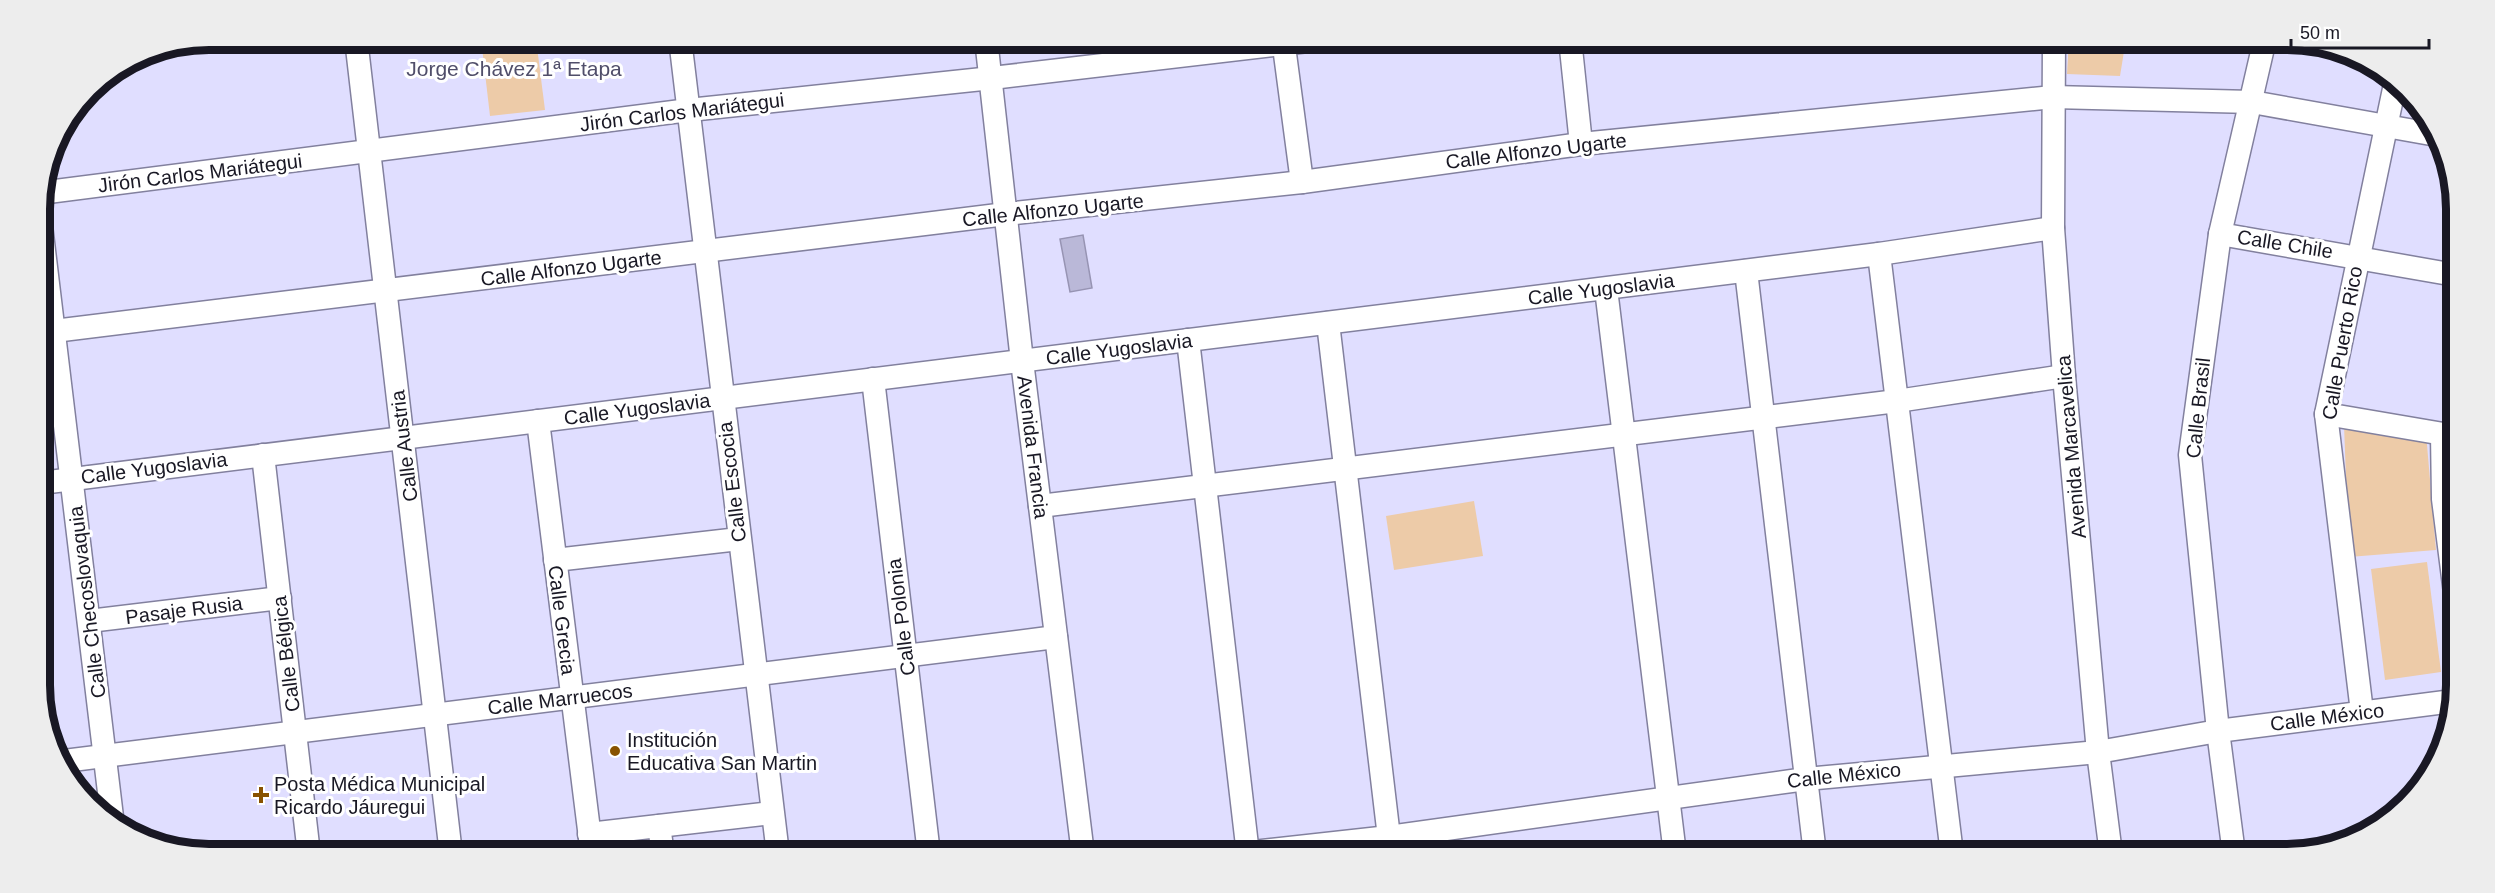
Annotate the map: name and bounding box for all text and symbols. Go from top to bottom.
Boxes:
scale bar [2291,12,2429,50]
text: 50 m [2300,23,2340,43]
district label: Jorge Chávez 1ª Etapa [406,57,622,80]
street label: Jirón Carlos Mariátegui [579,89,785,135]
street label: Calle Alfonzo Ugarte [1444,129,1628,173]
street label: Jirón Carlos Mariátegui [97,150,303,196]
street label: Calle Alfonzo Ugarte [961,190,1145,230]
street label: Calle Chile [2236,226,2334,262]
street label: Calle Alfonzo Ugarte [479,246,663,290]
street label: Calle Puerto Rico [2318,264,2366,422]
street label: Calle Yugoslavia [1526,269,1676,309]
street label: Calle Yugoslavia [1044,329,1194,369]
street label: Avenida Marcavelica [2052,353,2090,540]
street label: Calle Brasil [2182,357,2214,459]
street label: Avenida Francia [1013,374,1053,521]
street label: Calle Austria [386,388,422,503]
street label: Calle Yugoslavia [562,389,712,429]
street label: Calle Escocia [714,420,750,543]
street label: Calle Yugoslavia [79,448,229,488]
street label: Calle Checoslovaquia [64,504,110,699]
street label: Calle Polonia [883,556,919,677]
street label: Calle Grecia [544,564,580,677]
street label: Pasaje Rusia [124,592,245,628]
street label: Calle Bélgica [268,594,304,713]
street label: Calle Marruecos [486,679,634,719]
street label: Calle México [2269,699,2385,735]
place label: Institución Educativa San Martin [627,729,817,774]
marker: Institución Educativa San Martin [608,744,622,758]
street label: Calle México [1786,758,1902,792]
place label: Posta Médica Municipal Ricardo Jáuregui [274,773,485,818]
marker: Posta Médica Municipal Ricardo Jáuregui [252,786,270,804]

